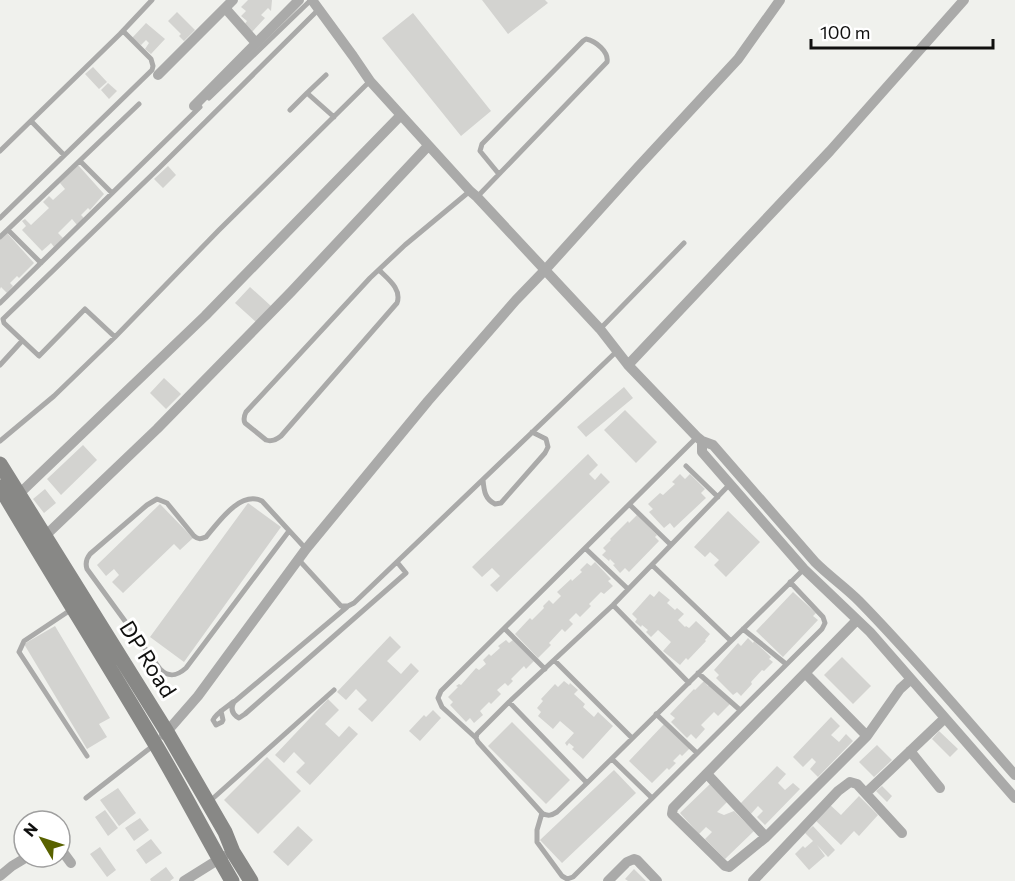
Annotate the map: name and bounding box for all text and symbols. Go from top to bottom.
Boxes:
scale bar [811,12,992,50]
text: 100 m [820,21,870,43]
street label: DP Road [114,615,183,702]
north arrow [12,809,72,869]
text: N [19,819,41,840]

